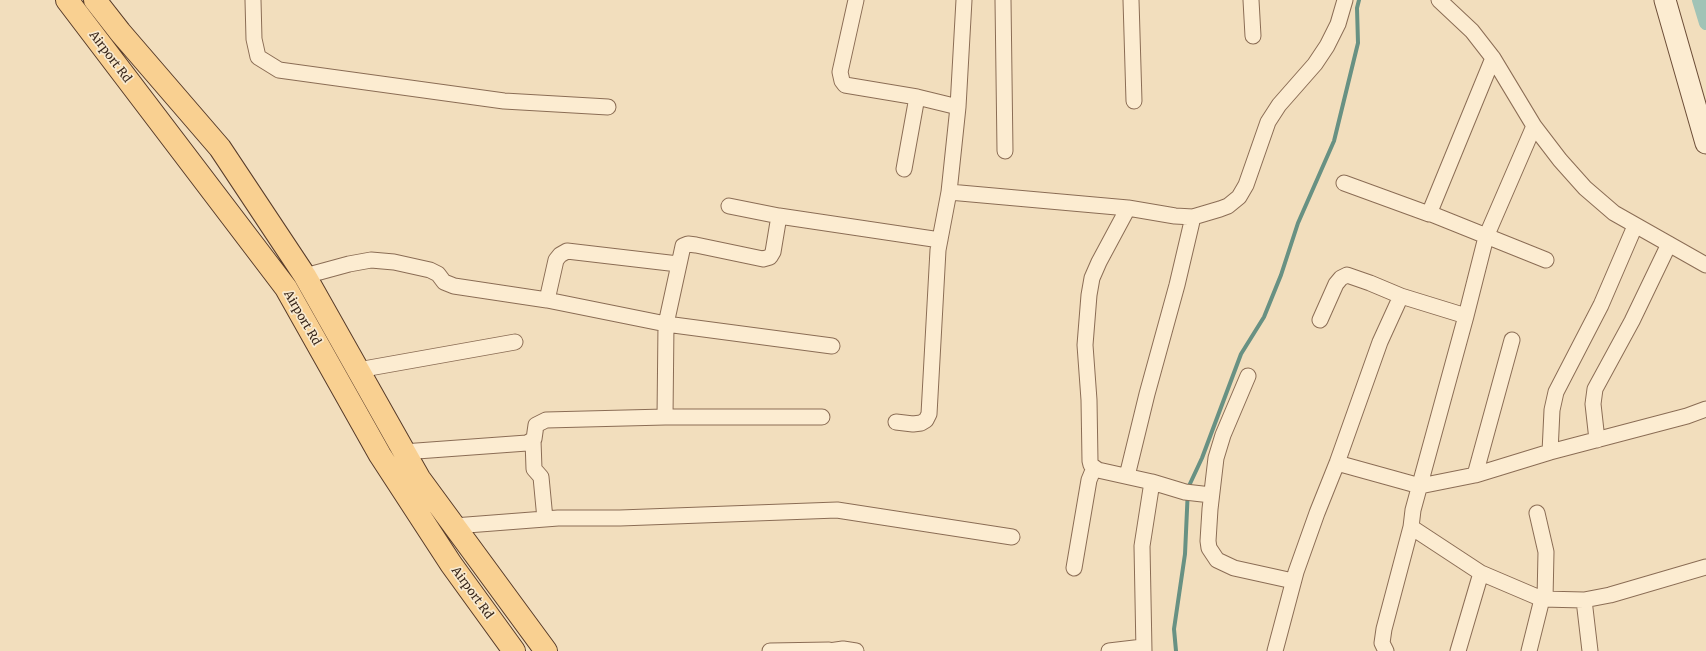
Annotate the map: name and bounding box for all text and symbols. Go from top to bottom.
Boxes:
street label: Airport Rd [86,28,134,86]
street label: Airport Rd [281,288,323,348]
street label: Airport Rd [448,564,496,622]

